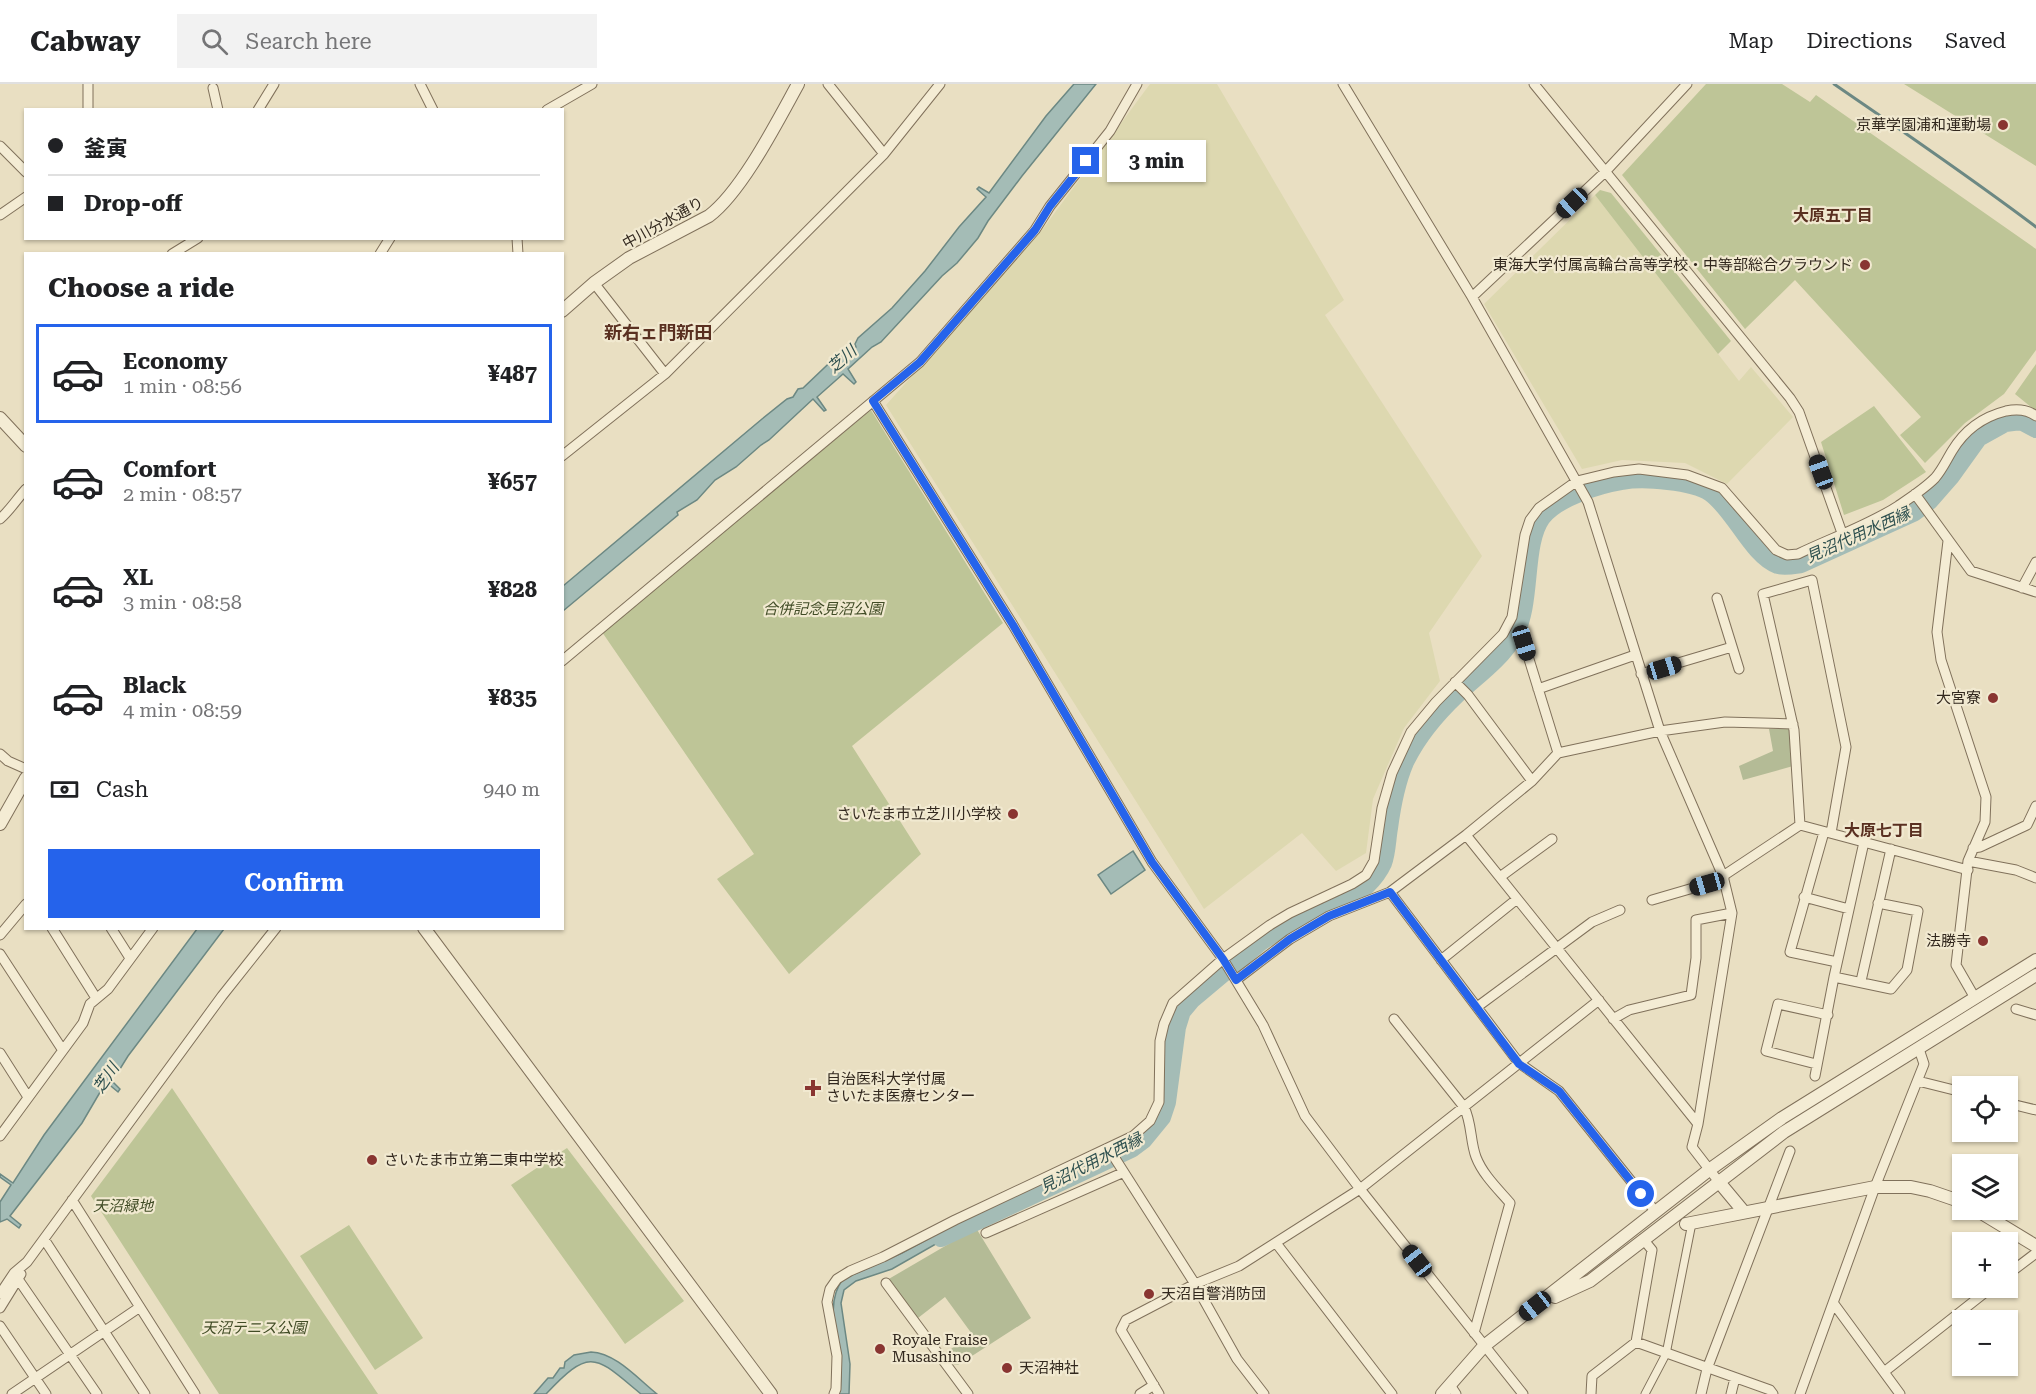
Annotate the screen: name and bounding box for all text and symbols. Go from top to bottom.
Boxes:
search box [177,14,597,68]
text: Cabway [30,25,141,58]
icon: search [198,25,231,58]
text: Search here [246,29,372,54]
text: Map [1729,29,1773,53]
text: Directions [1806,29,1912,53]
text: Saved [1945,29,2006,53]
place label: 京華学園浦和運動場 [1856,116,1991,134]
marker: 京華学園浦和運動場 [1996,118,2010,132]
text: 釜寅 [84,136,128,161]
callout: 3 min [1107,140,1206,182]
route end [1072,147,1099,174]
text: 3 min [1129,149,1184,173]
car [1553,184,1591,222]
text: Drop-off [84,191,182,216]
street label: 中川分水通り [619,193,707,253]
district label: 大原五丁目 [1793,206,1873,225]
place label: 東海大学付属高輪台高等学校・中等部総合グラウンド [1493,256,1853,274]
marker: 東海大学付属高輪台高等学校・中等部総合グラウンド [1858,258,1872,272]
text: Choose a ride [48,272,234,304]
district label: 新右ェ門新田 [604,322,712,343]
water label: 芝川 [824,340,862,377]
icon: car [51,347,105,401]
text: Economy [123,349,227,374]
text: ¥487 [488,361,537,386]
text: 1 min · 08:56 [123,374,242,398]
car [1806,452,1836,492]
icon: car [51,455,105,509]
text: Comfort [123,457,216,482]
text: ¥657 [488,469,537,494]
text: 2 min · 08:57 [123,482,242,506]
water label: 見沼代用水西縁 [1803,503,1915,566]
icon: car [51,563,105,617]
text: XL [123,565,153,590]
text: ¥828 [488,577,537,602]
text: 3 min · 08:58 [123,590,242,614]
park label: 合併記念見沼公園 [763,600,885,618]
car [1510,623,1538,663]
car [1644,654,1684,682]
icon: car [51,671,105,725]
text: Black [123,673,187,698]
text: ¥835 [488,685,537,710]
place label: 大宮寮 [1936,689,1981,707]
marker: 大宮寮 [1986,691,2000,705]
text: 4 min · 08:59 [123,698,242,722]
icon: cash [48,773,81,806]
text: Cash [96,777,148,802]
text: 940 m [483,777,540,801]
place label: さいたま市立芝川小学校 [836,805,1001,823]
marker: さいたま市立芝川小学校 [1006,807,1020,821]
district label: 大原七丁目 [1844,821,1924,840]
button: Confirm [48,849,540,918]
car [1687,870,1727,898]
place label: 法勝寺 [1926,932,1971,950]
marker: 法勝寺 [1976,934,1990,948]
water label: 芝川 [89,1058,124,1097]
place label: 自治医科大学付属 さいたま医療センター [826,1070,976,1105]
map controls [1952,1076,2018,1376]
button: locate [1952,1076,2018,1142]
marker: 自治医科大学付属 さいたま医療センター [804,1079,822,1097]
water label: 見沼代用水西縁 [1037,1128,1147,1197]
place label: さいたま市立第二東中学校 [384,1151,564,1169]
marker: さいたま市立第二東中学校 [365,1153,379,1167]
button: layers [1952,1154,2018,1220]
route start [1627,1180,1654,1207]
park label: 天沼緑地 [93,1197,155,1215]
button: + [1952,1232,2018,1298]
car [1399,1241,1435,1281]
place label: 天沼自警消防団 [1161,1285,1266,1303]
marker: 天沼自警消防団 [1142,1287,1156,1301]
car [1515,1288,1555,1324]
button: − [1952,1310,2018,1376]
park label: 天沼テニス公園 [201,1319,308,1337]
place label: Royale Fraise Musashino [892,1331,988,1366]
marker: Royale Fraise Musashino [873,1342,887,1356]
place label: 天沼神社 [1019,1359,1079,1377]
marker: 天沼神社 [1000,1361,1014,1375]

